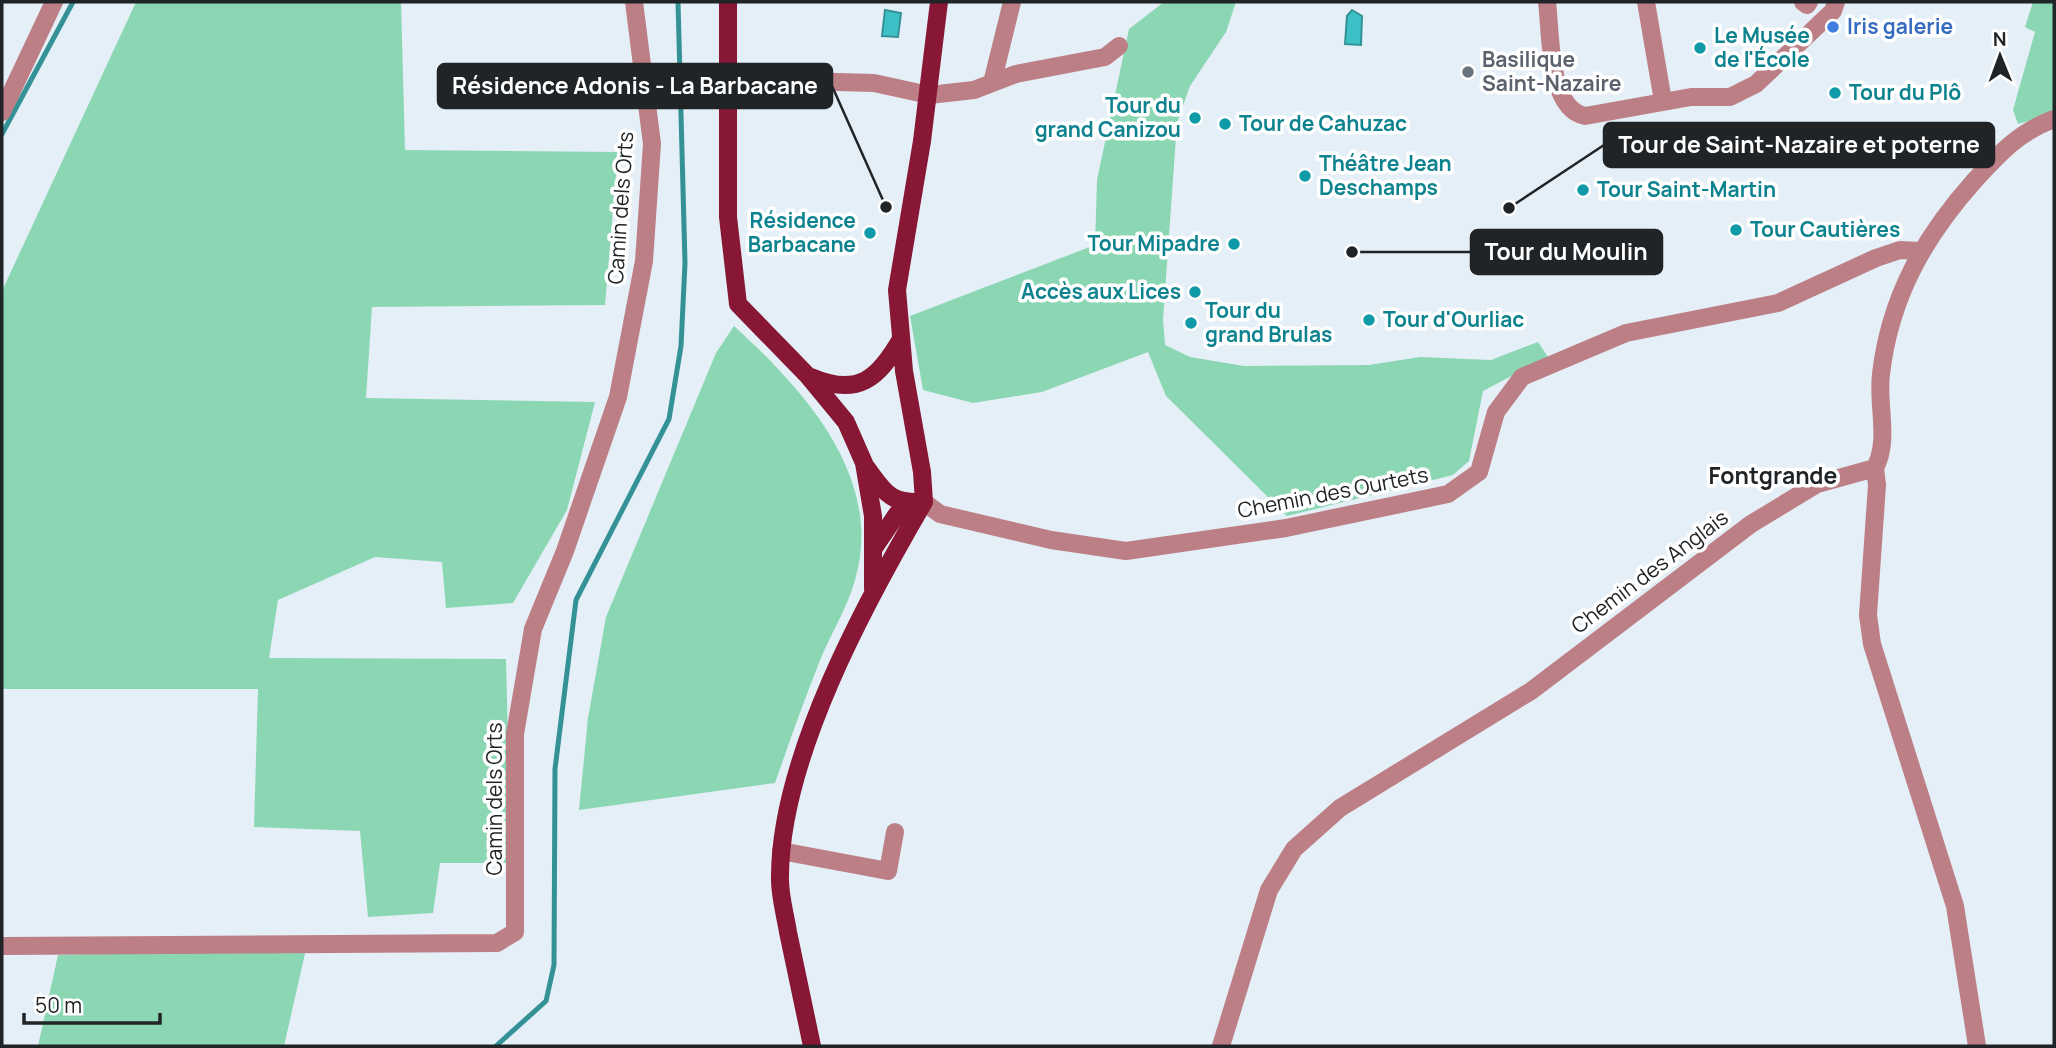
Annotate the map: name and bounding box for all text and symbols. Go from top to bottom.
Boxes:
place label: Iris galerie [1847,12,1953,40]
marker: Iris galerie [1825,19,1841,35]
place label: Le Musée de l'École [1714,21,1810,73]
north arrow [1965,21,2035,91]
text: N [1993,26,2007,52]
marker: Le Musée de l'École [1692,40,1708,56]
place label: Basilique Saint-Nazaire [1482,45,1621,97]
callout: Résidence Adonis - La Barbacane [438,64,832,108]
marker: Basilique Saint-Nazaire [1460,64,1476,80]
text: Résidence Adonis - La Barbacane [452,69,818,101]
place label: Tour du Plô [1849,78,1961,106]
marker: Tour du Plô [1827,85,1843,101]
place label: Tour du grand Canizou [1035,91,1181,143]
place label: Tour de Cahuzac [1239,109,1407,137]
marker: Tour du grand Canizou [1187,110,1203,126]
marker: Tour de Cahuzac [1217,116,1233,132]
callout: Tour de Saint-Nazaire et poterne [1604,123,1994,167]
text: Tour de Saint-Nazaire et poterne [1618,128,1980,160]
street label: Camin dels Orts [601,131,639,285]
place label: Théâtre Jean Deschamps [1319,149,1452,201]
marker: Théâtre Jean Deschamps [1297,168,1313,184]
place label: Tour Saint-Martin [1597,175,1776,203]
marker: Tour Saint-Martin [1575,182,1591,198]
place label: Résidence Barbacane [748,206,856,258]
place label: Tour Cautières [1750,215,1900,243]
marker: Tour Cautières [1728,222,1744,238]
marker: Résidence Barbacane [862,225,878,241]
place label: Tour Mipadre [1088,229,1220,257]
callout: Tour du Moulin [1471,230,1662,274]
text: Tour du Moulin [1484,235,1648,267]
marker: Tour Mipadre [1226,236,1242,252]
place label: Accès aux Lices [1021,277,1181,305]
marker: Accès aux Lices [1187,284,1203,300]
place label: Tour du grand Brulas [1205,296,1332,348]
place label: Tour d'Ourliac [1383,305,1524,333]
marker: Tour d'Ourliac [1361,312,1377,328]
marker: Tour du grand Brulas [1183,315,1199,331]
district label: Fontgrande [1709,459,1838,491]
street label: Chemin des Ourtets [1235,460,1431,524]
street label: Chemin des Anglais [1565,503,1733,639]
street label: Camin dels Orts [480,722,508,876]
scale bar [24,982,161,1026]
text: 50 m [35,991,82,1019]

